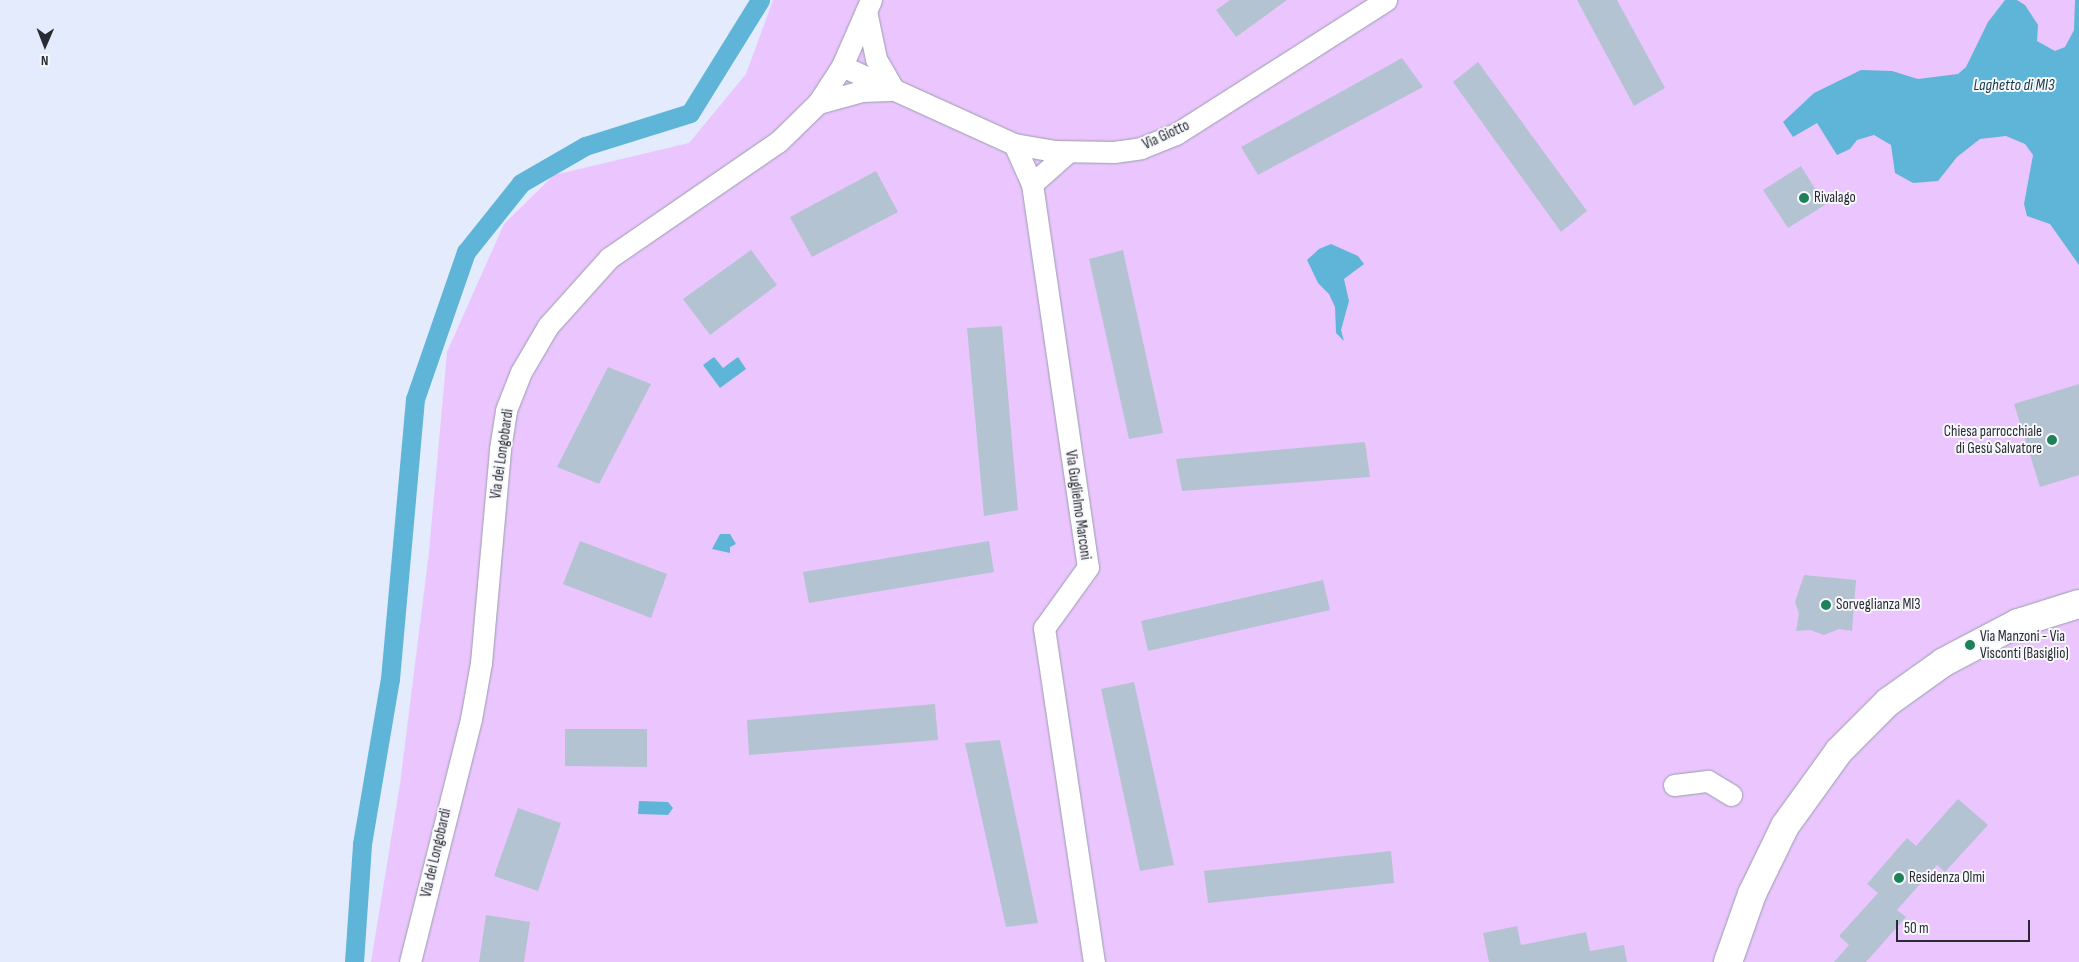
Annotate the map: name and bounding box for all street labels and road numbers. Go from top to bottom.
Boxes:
street label: Via Giotto [1140,116,1192,154]
street label: Via dei Longobardi [487,408,517,500]
street label: Via Guglielmo Marconi [1061,449,1095,561]
street label: Via dei Longobardi [417,807,455,899]

